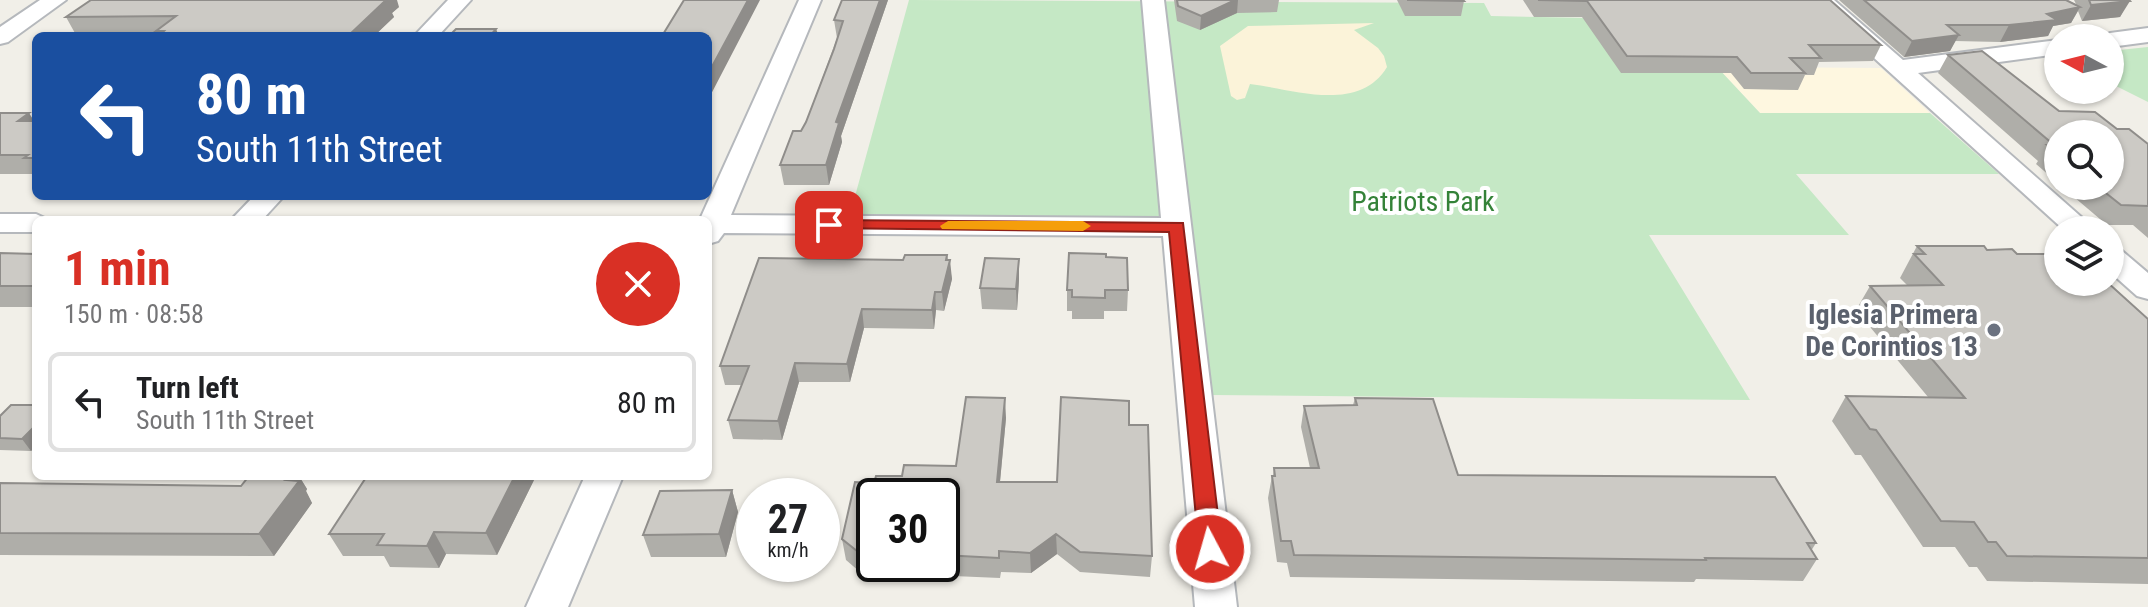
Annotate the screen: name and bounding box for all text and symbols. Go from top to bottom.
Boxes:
north arrow [2044,24,2124,104]
map controls [2044,24,2124,296]
text: 80 m [196,62,307,128]
icon: left [64,64,168,168]
button: search [2044,120,2124,200]
text: South 11th Street [196,129,443,171]
park label: Patriots Park [1351,185,1495,218]
pin [795,191,863,259]
icon: arrive [807,203,851,247]
button: layers [2044,216,2124,296]
text: 1 min [64,240,171,297]
button: close [596,242,680,326]
place label: Iglesia Primera De Corintios 13 [1805,298,1978,363]
text: 150 m · 08:58 [64,299,204,329]
marker: Iglesia Primera De Corintios 13 [1985,321,2003,339]
text: Turn left [136,370,239,405]
icon: left [68,380,112,424]
text: 80 m [617,385,676,420]
text: South 11th Street [136,405,314,435]
speed limit sign: 30 [856,478,960,582]
text: 27 [768,496,808,543]
position arrow [1168,507,1252,591]
text: km/h [767,538,809,562]

